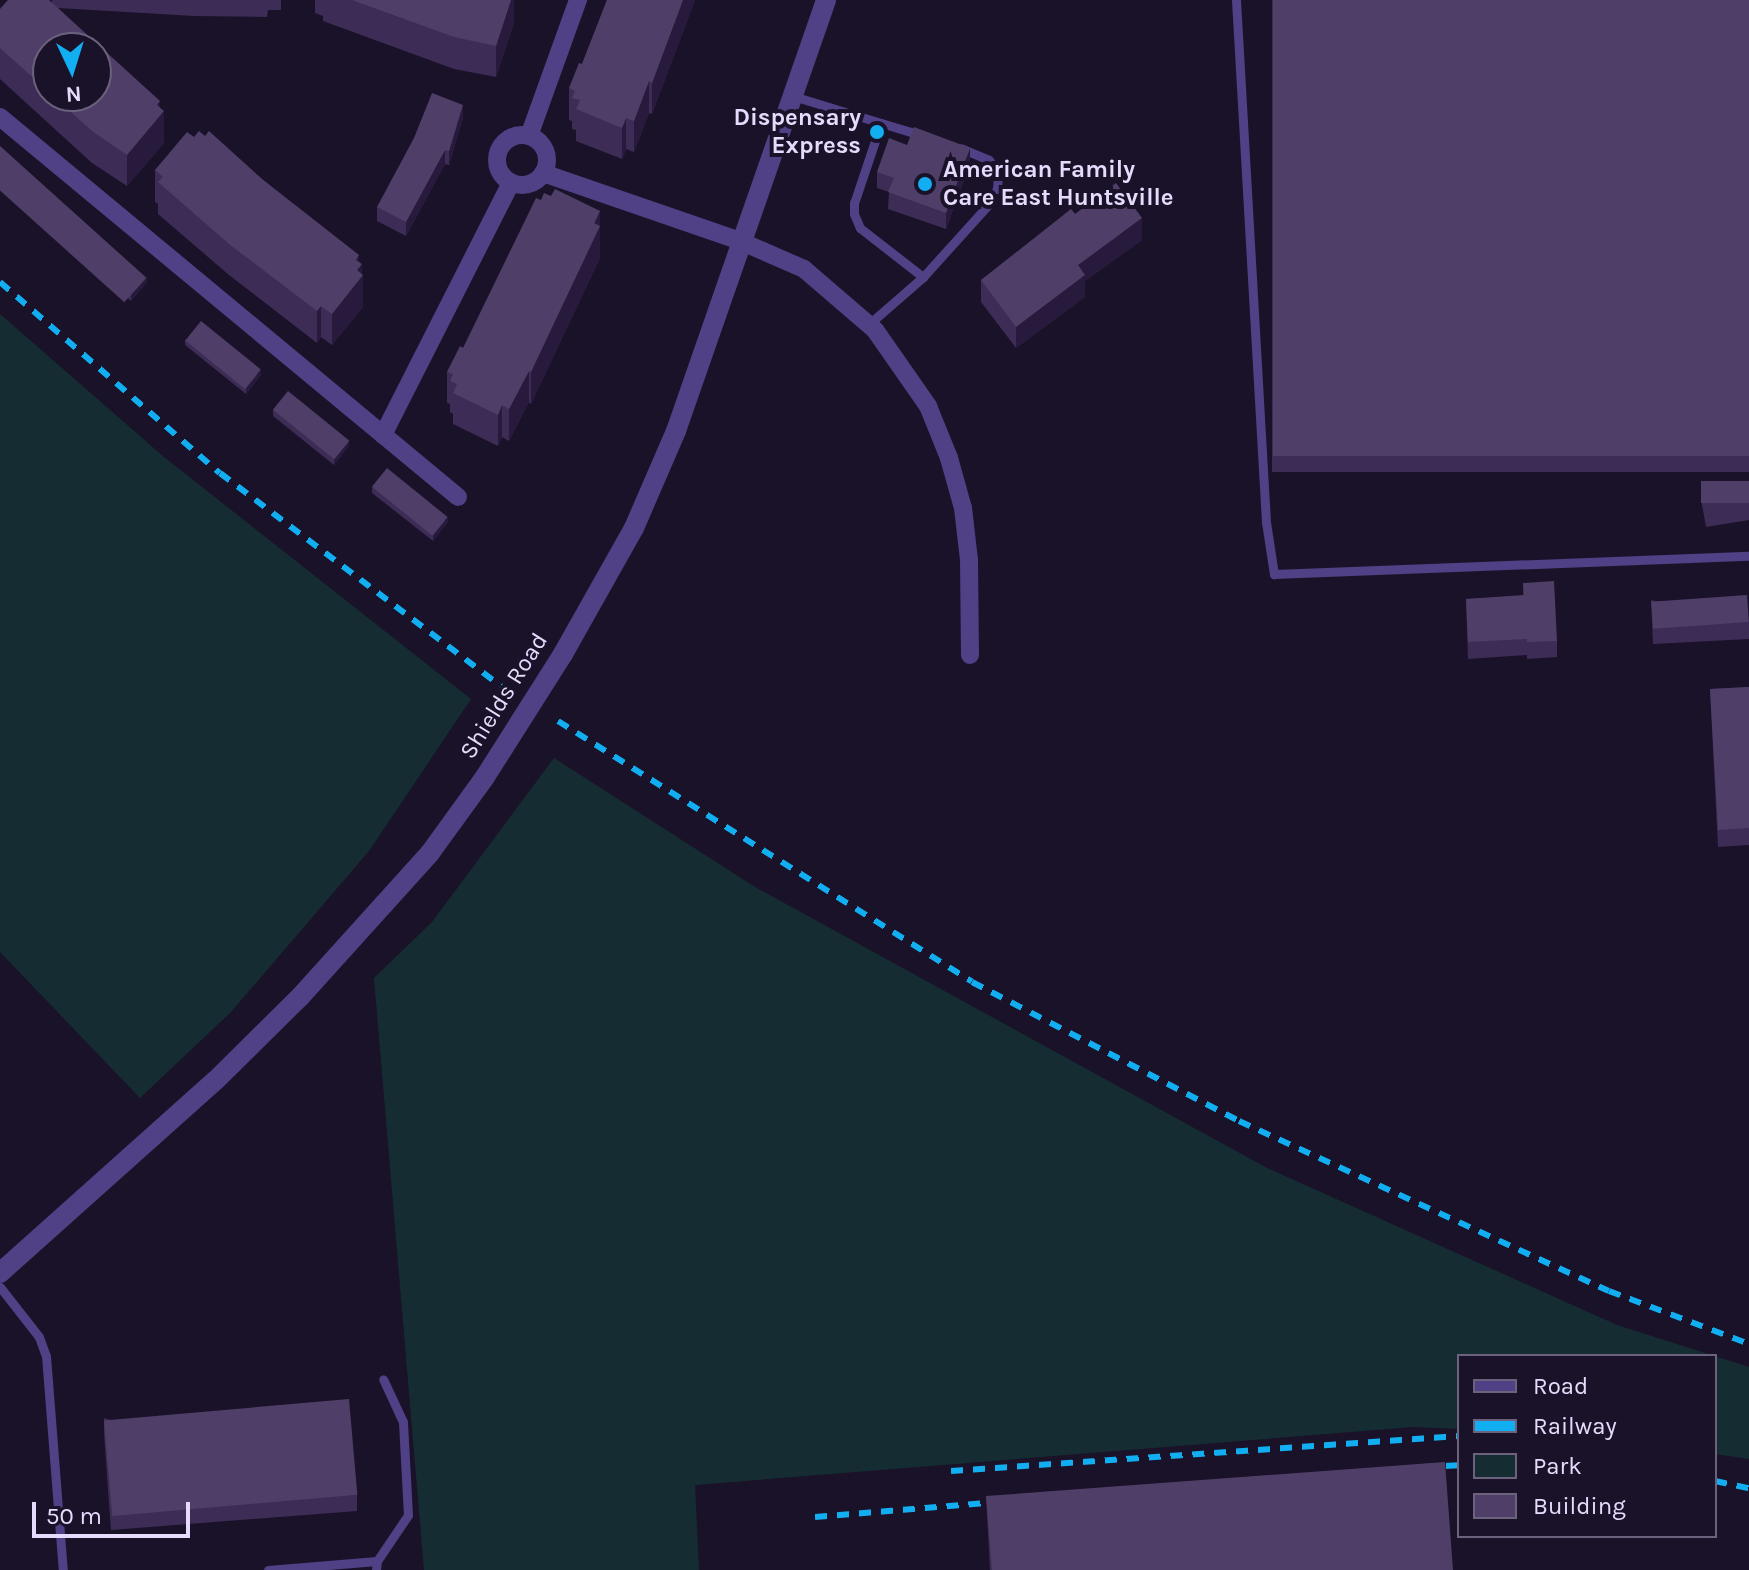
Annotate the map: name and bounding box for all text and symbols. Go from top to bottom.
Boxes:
north arrow [32,32,112,112]
text: N [65,80,82,107]
place label: Dispensary Express [733,104,861,160]
marker: Dispensary Express [868,123,886,141]
place label: American Family Care East Huntsville [943,156,1173,212]
marker: American Family Care East Huntsville [914,173,936,195]
street label: Shields Road [454,628,554,764]
legend [1457,1354,1717,1538]
text: Road [1533,1372,1588,1400]
text: Railway [1533,1412,1617,1440]
text: Park [1533,1452,1582,1480]
scale bar [36,1486,194,1536]
text: Building [1533,1492,1626,1520]
text: 50 m [46,1502,102,1530]

